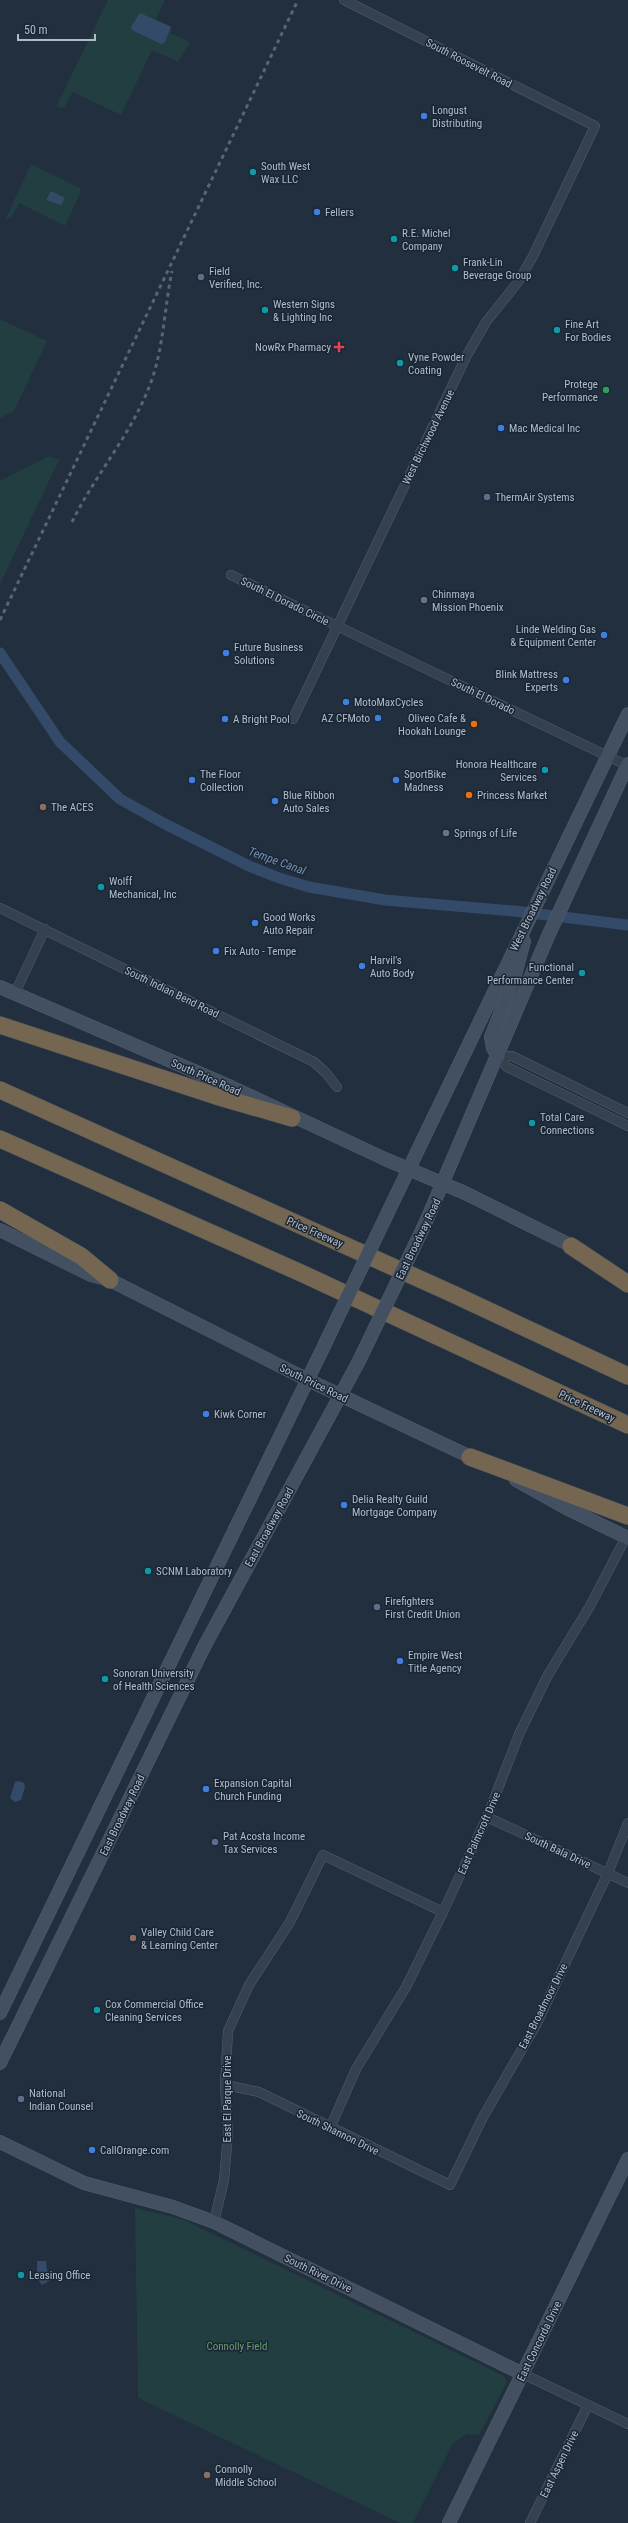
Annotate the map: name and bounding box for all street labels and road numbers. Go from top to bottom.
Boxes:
street label: South Roosevelt Road [424,36,514,91]
street label: West Birchwood Avenue [400,388,457,487]
street label: South El Dorado Circle [239,574,331,628]
street label: South El Dorado [449,675,517,718]
street label: West Broadway Road [508,865,559,953]
street label: South Indian Bend Road [122,964,221,1021]
street label: South Price Road [169,1056,242,1099]
street label: East Broadway Road [393,1197,444,1282]
street label: Price Freeway [285,1214,345,1251]
street label: South Price Road [277,1361,350,1406]
street label: Price Freeway [557,1388,617,1425]
street label: East Broadway Road [242,1485,297,1569]
street label: East Broadway Road [97,1773,148,1858]
street label: East Palmcroft Drive [455,1790,503,1876]
street label: South Bala Drive [523,1830,593,1871]
street label: East Broadmoor Drive [516,1961,571,2051]
street label: East El Parque Drive [221,2055,234,2143]
street label: South Shannon Drive [295,2107,381,2158]
street label: South River Drive [282,2251,354,2295]
street label: East Concorda Drive [514,2299,565,2383]
street label: East Aspen Drive [538,2428,581,2500]

